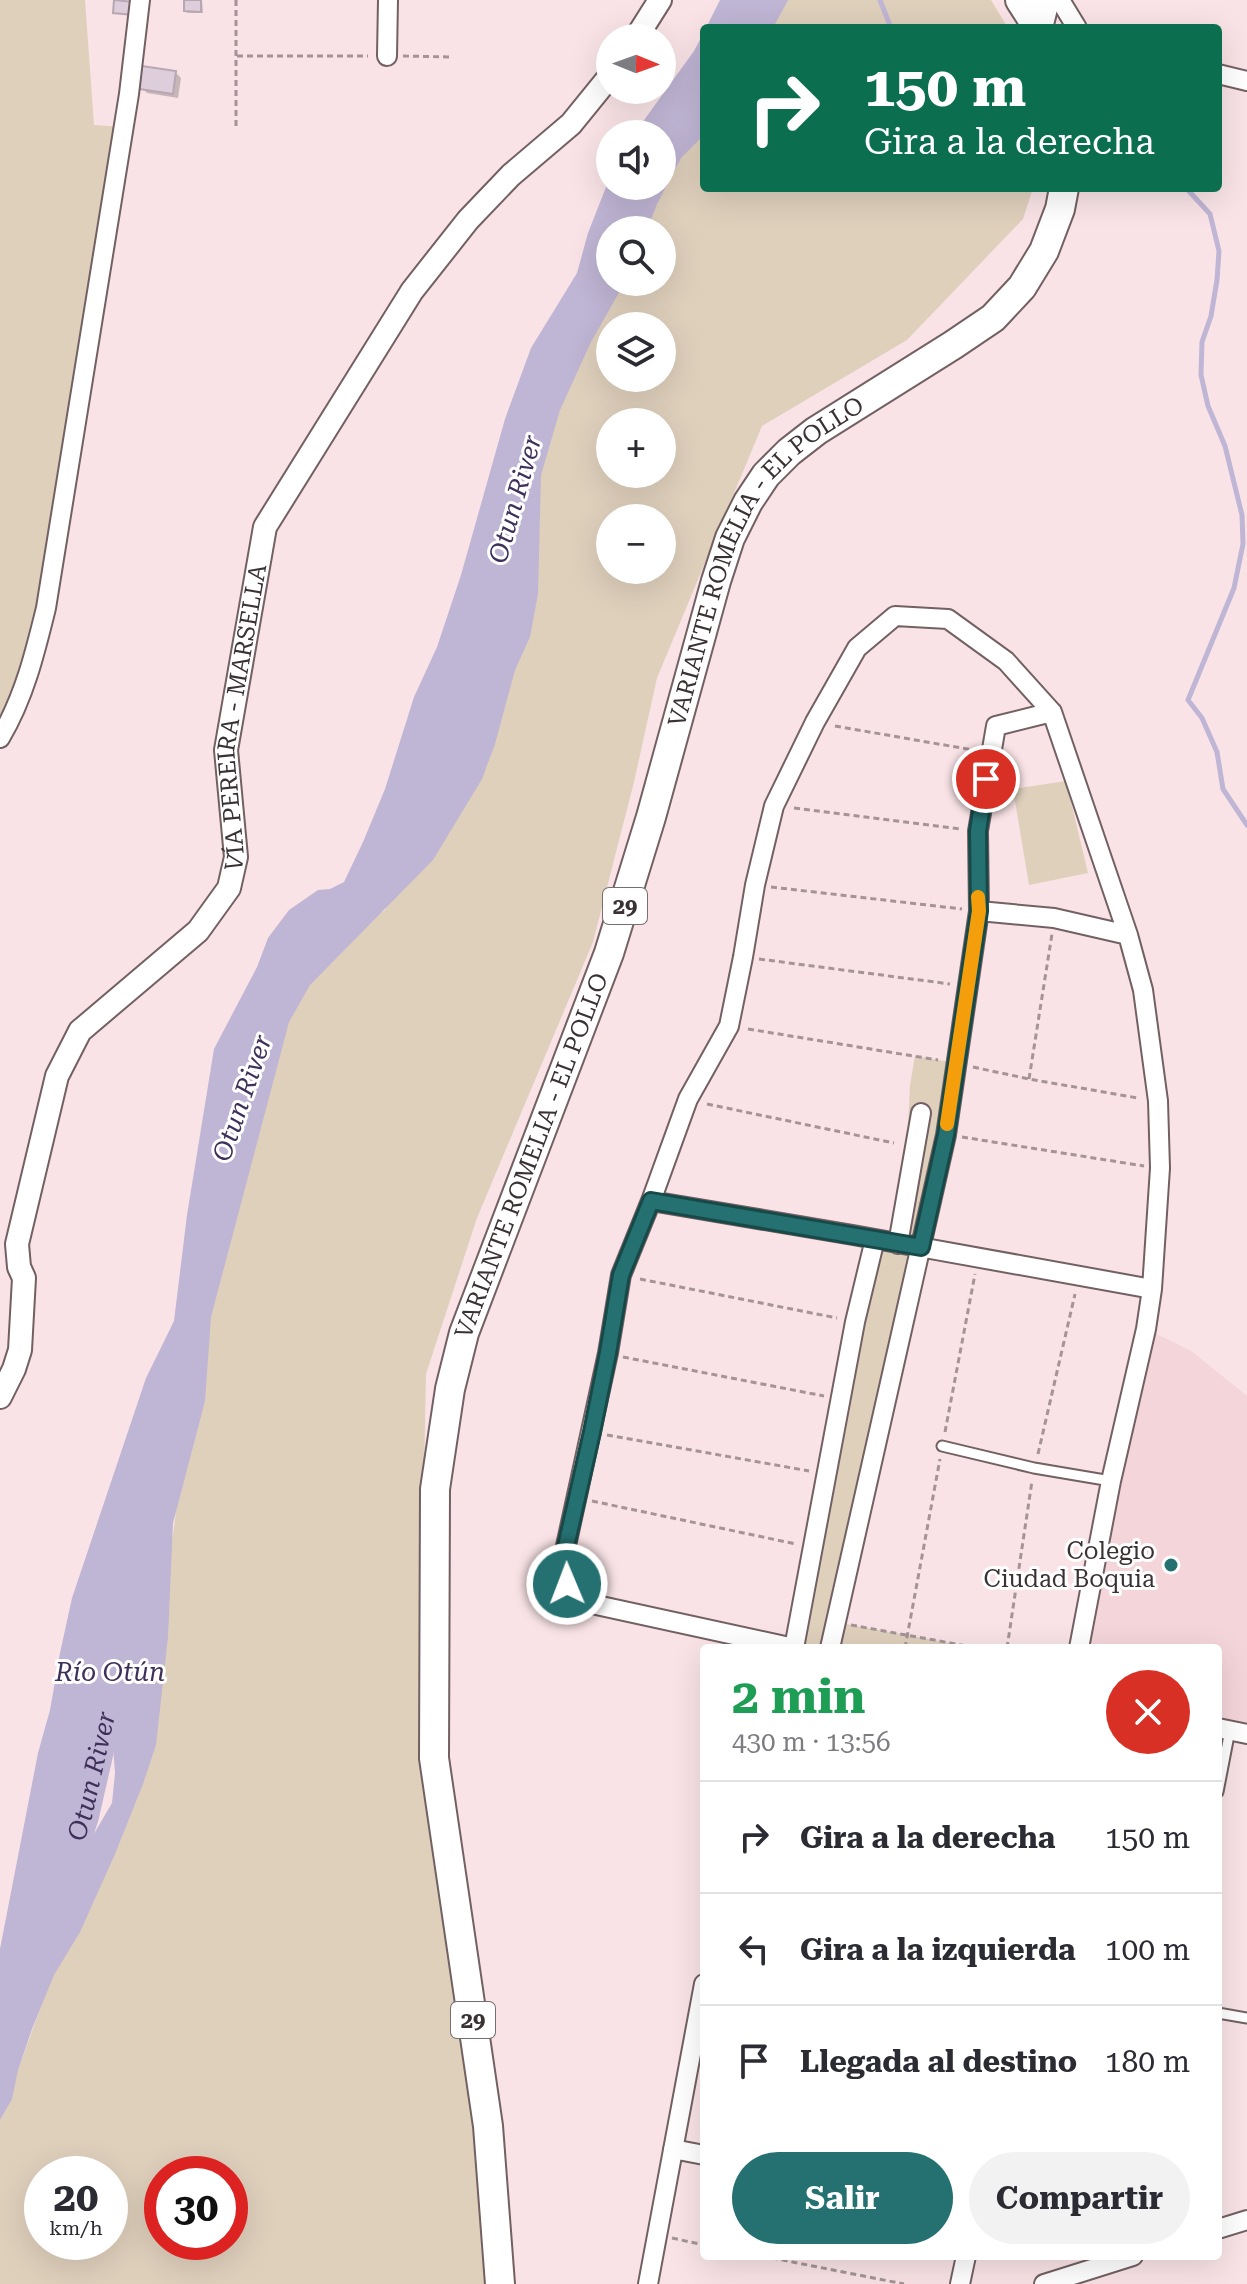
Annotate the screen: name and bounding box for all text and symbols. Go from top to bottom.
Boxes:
north arrow [596,24,676,104]
map controls [596,24,676,584]
text: 150 m [864,54,1026,120]
icon: right [732,56,836,160]
button: sound [596,120,676,200]
text: Gira a la derecha [864,121,1155,163]
button: search [596,216,676,296]
button: layers [596,312,676,392]
street label: VARIANTE ROMELIA - EL POLLO [663,391,869,730]
button: + [596,408,676,488]
water label: Otun River [482,431,548,567]
button: − [596,504,676,584]
street label: VÍA PEREIRA - MARSELLA [212,562,272,874]
pin [952,745,1020,813]
icon: arrive [964,757,1008,801]
road number: 29 [603,888,647,924]
street label: VARIANTE ROMELIA - EL POLLO [449,969,614,1342]
water label: Otun River [206,1031,278,1165]
place label: Colegio Ciudad Boquia [983,1537,1155,1593]
position arrow [525,1542,609,1626]
marker: Colegio Ciudad Boquia [1162,1556,1180,1574]
water label: Río Otún [54,1657,165,1687]
text: 2 min [732,1669,865,1725]
button: close [1106,1670,1190,1754]
water label: Otun River [61,1708,121,1845]
text: 430 m · 13:56 [732,1727,891,1757]
icon: right [732,1815,776,1859]
text: Gira a la derecha [800,1820,1055,1855]
text: 150 m [1105,1820,1190,1855]
icon: left [732,1927,776,1971]
text: Gira a la izquierda [800,1932,1076,1967]
text: 100 m [1105,1932,1190,1967]
road number: 29 [451,2002,495,2038]
icon: arrive [732,2039,776,2083]
text: Llegada al destino [800,2044,1077,2079]
text: 180 m [1105,2044,1190,2079]
button: Salir [732,2152,953,2244]
button: Compartir [969,2152,1190,2244]
speed limit sign: 30 [144,2156,248,2260]
text: 20 [54,2174,98,2221]
text: km/h [49,2216,103,2240]

